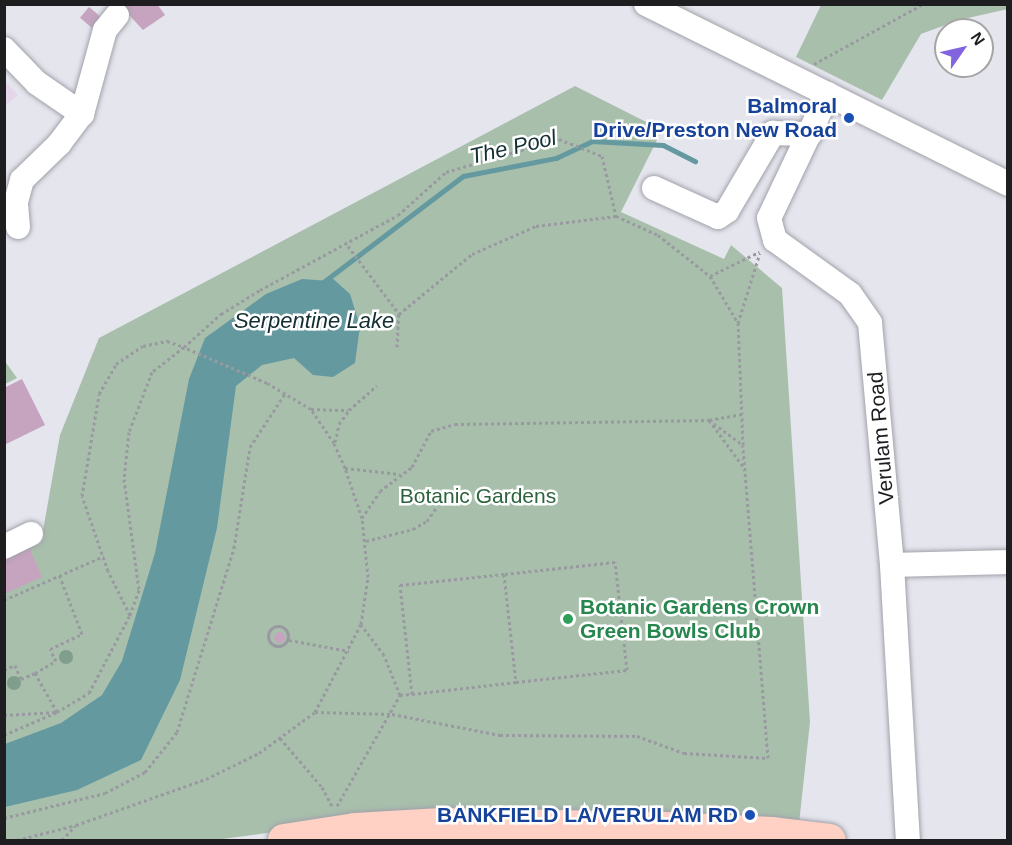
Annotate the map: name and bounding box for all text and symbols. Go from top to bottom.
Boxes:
north arrow [934,18,994,78]
text: N [967,29,988,48]
place label: Balmoral Drive/Preston New Road [593,93,837,143]
marker: Balmoral Drive/Preston New Road [842,111,856,125]
water label: The Pool [467,124,559,170]
water label: Serpentine Lake [234,308,394,334]
street label: Verulam Road [863,371,899,505]
park label: Botanic Gardens [400,483,556,509]
place label: Botanic Gardens Crown Green Bowls Club [580,594,819,644]
marker: Botanic Gardens Crown Green Bowls Club [561,612,575,626]
place label: BANKFIELD LA/VERULAM RD [437,802,738,828]
marker: BANKFIELD LA/VERULAM RD [743,808,757,822]

